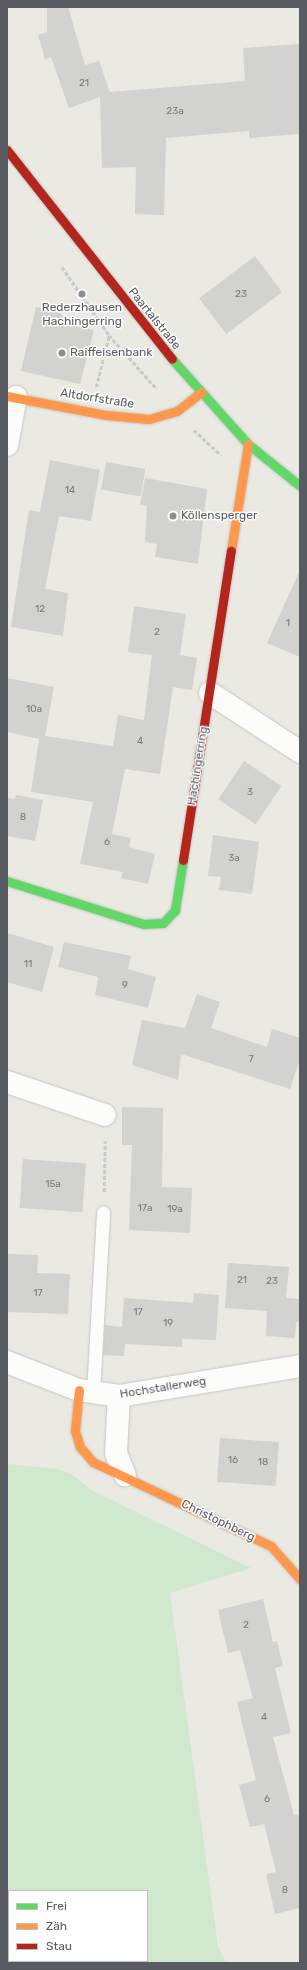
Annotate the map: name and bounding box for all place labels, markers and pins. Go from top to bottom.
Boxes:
marker: Rederzhausen Hachingerring [77,289,87,299]
place label: Rederzhausen Hachingerring [42,301,122,329]
place label: Raiffeisenbank [70,346,153,360]
marker: Raiffeisenbank [57,348,67,358]
place label: Köllensperger [181,509,257,523]
marker: Köllensperger [168,511,178,521]

